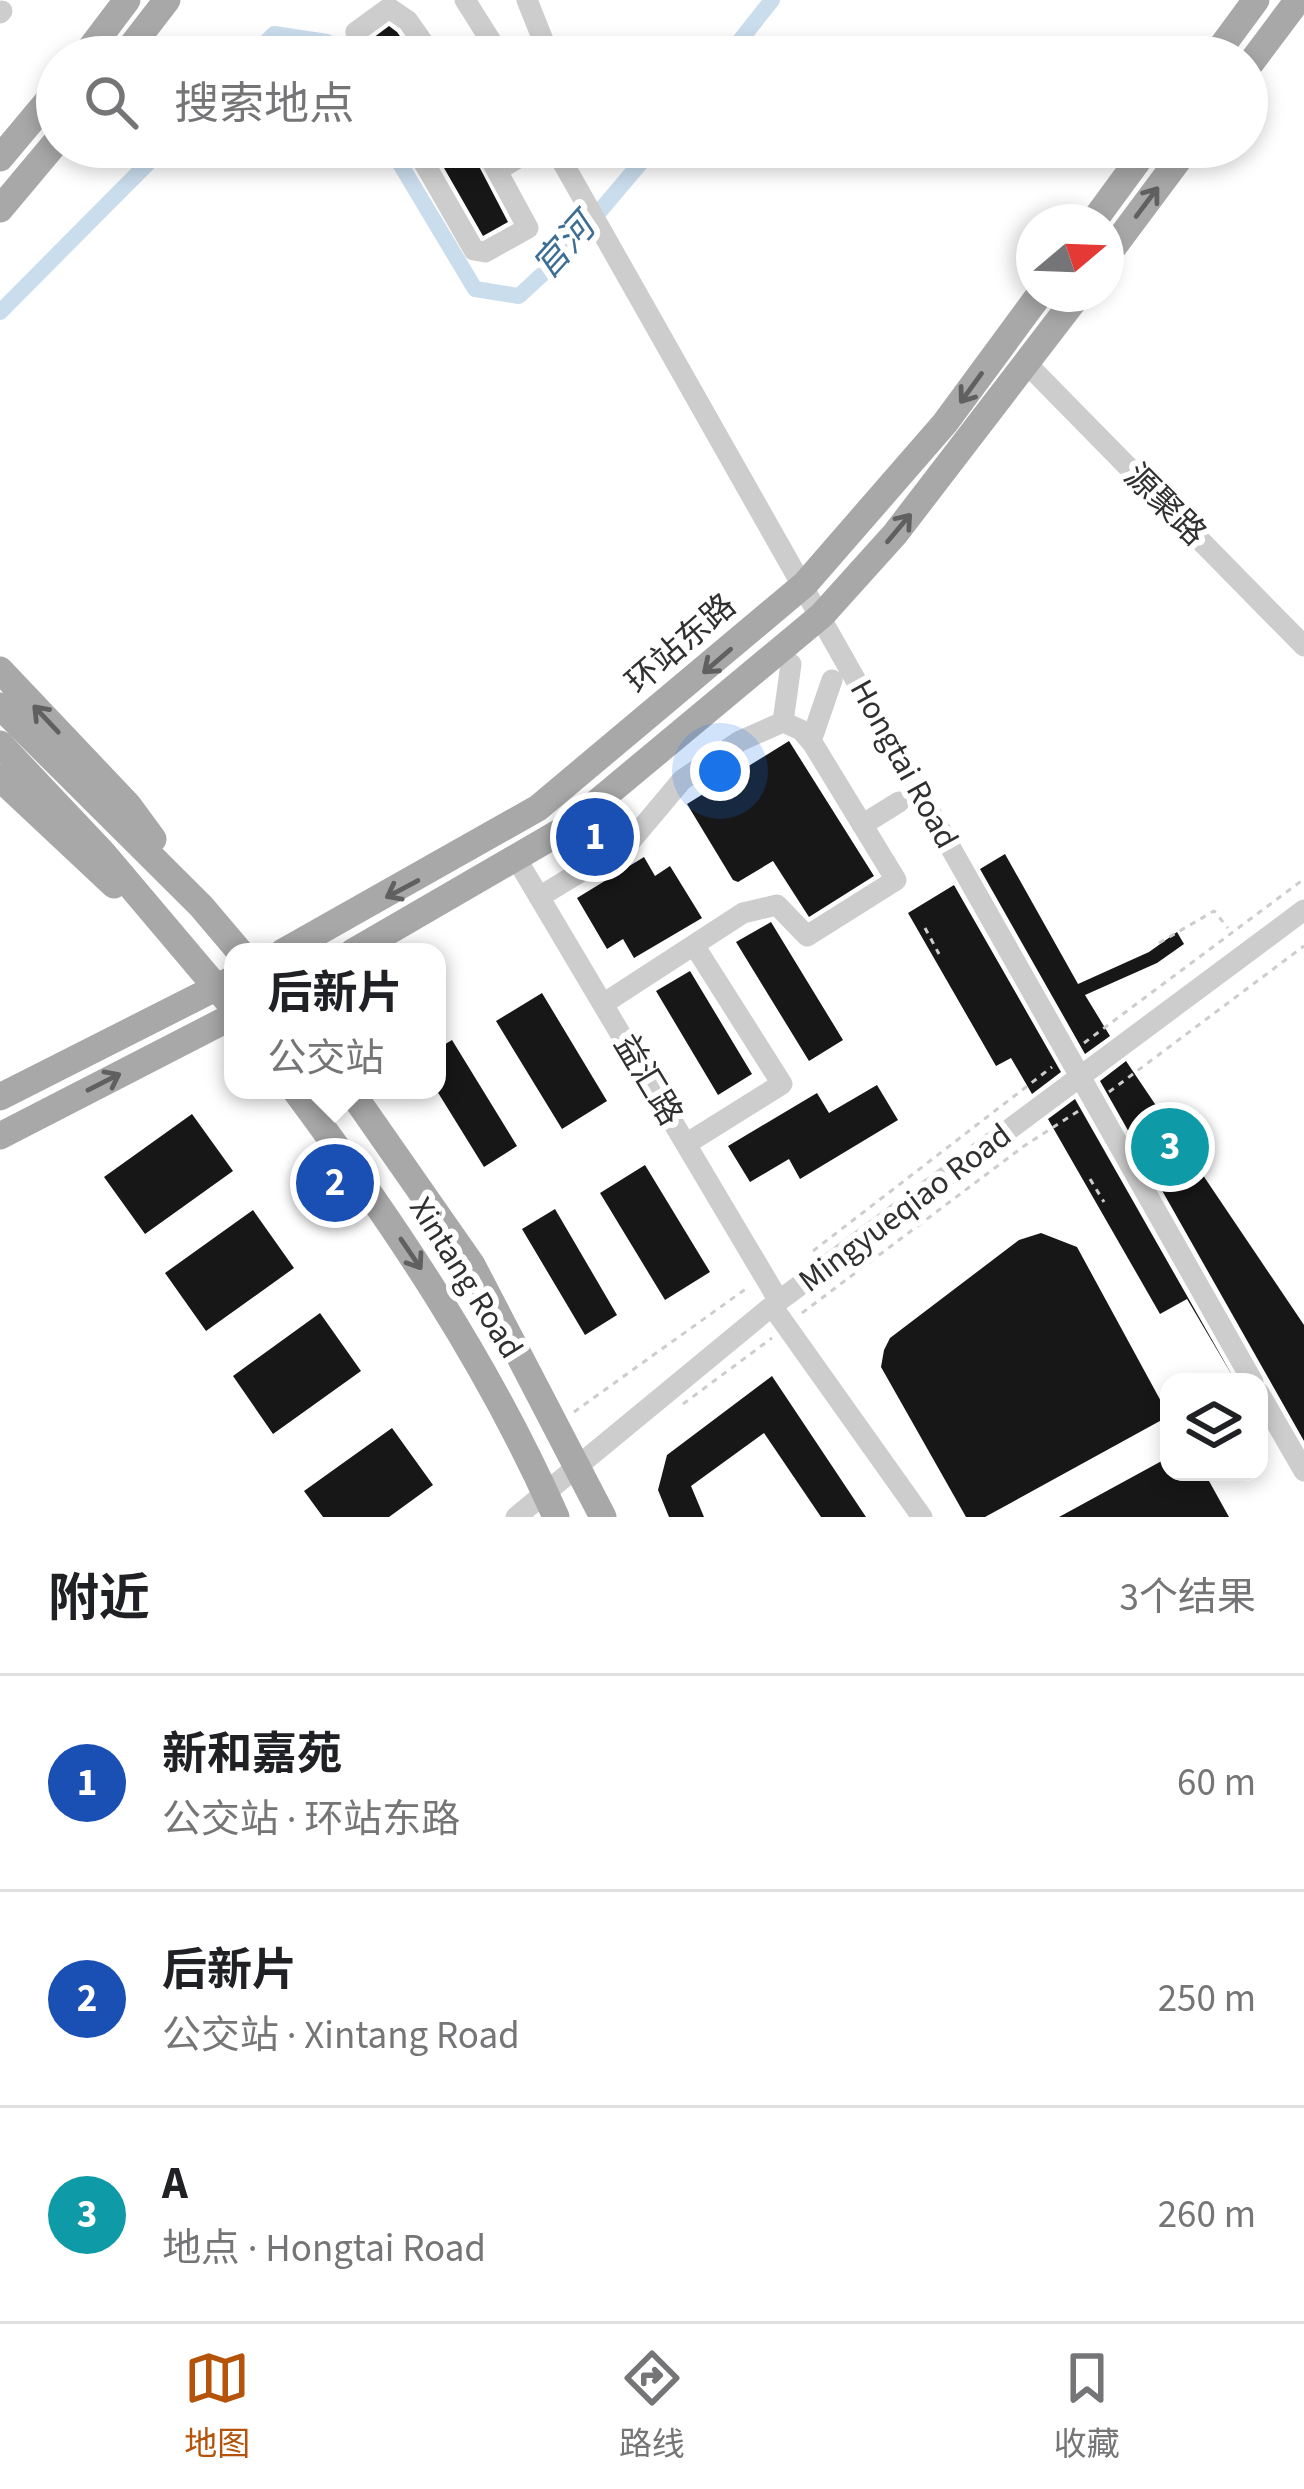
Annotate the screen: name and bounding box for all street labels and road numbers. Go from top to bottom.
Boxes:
street label: 源聚路 [1113,453,1217,557]
street label: 环站东路 [616,583,746,705]
street label: Hongtai Road [838,671,970,857]
street label: 益汇路 [602,1025,694,1135]
street label: Mingyueqiao Road [789,1112,1021,1304]
street label: Xintang Road [398,1188,534,1368]

